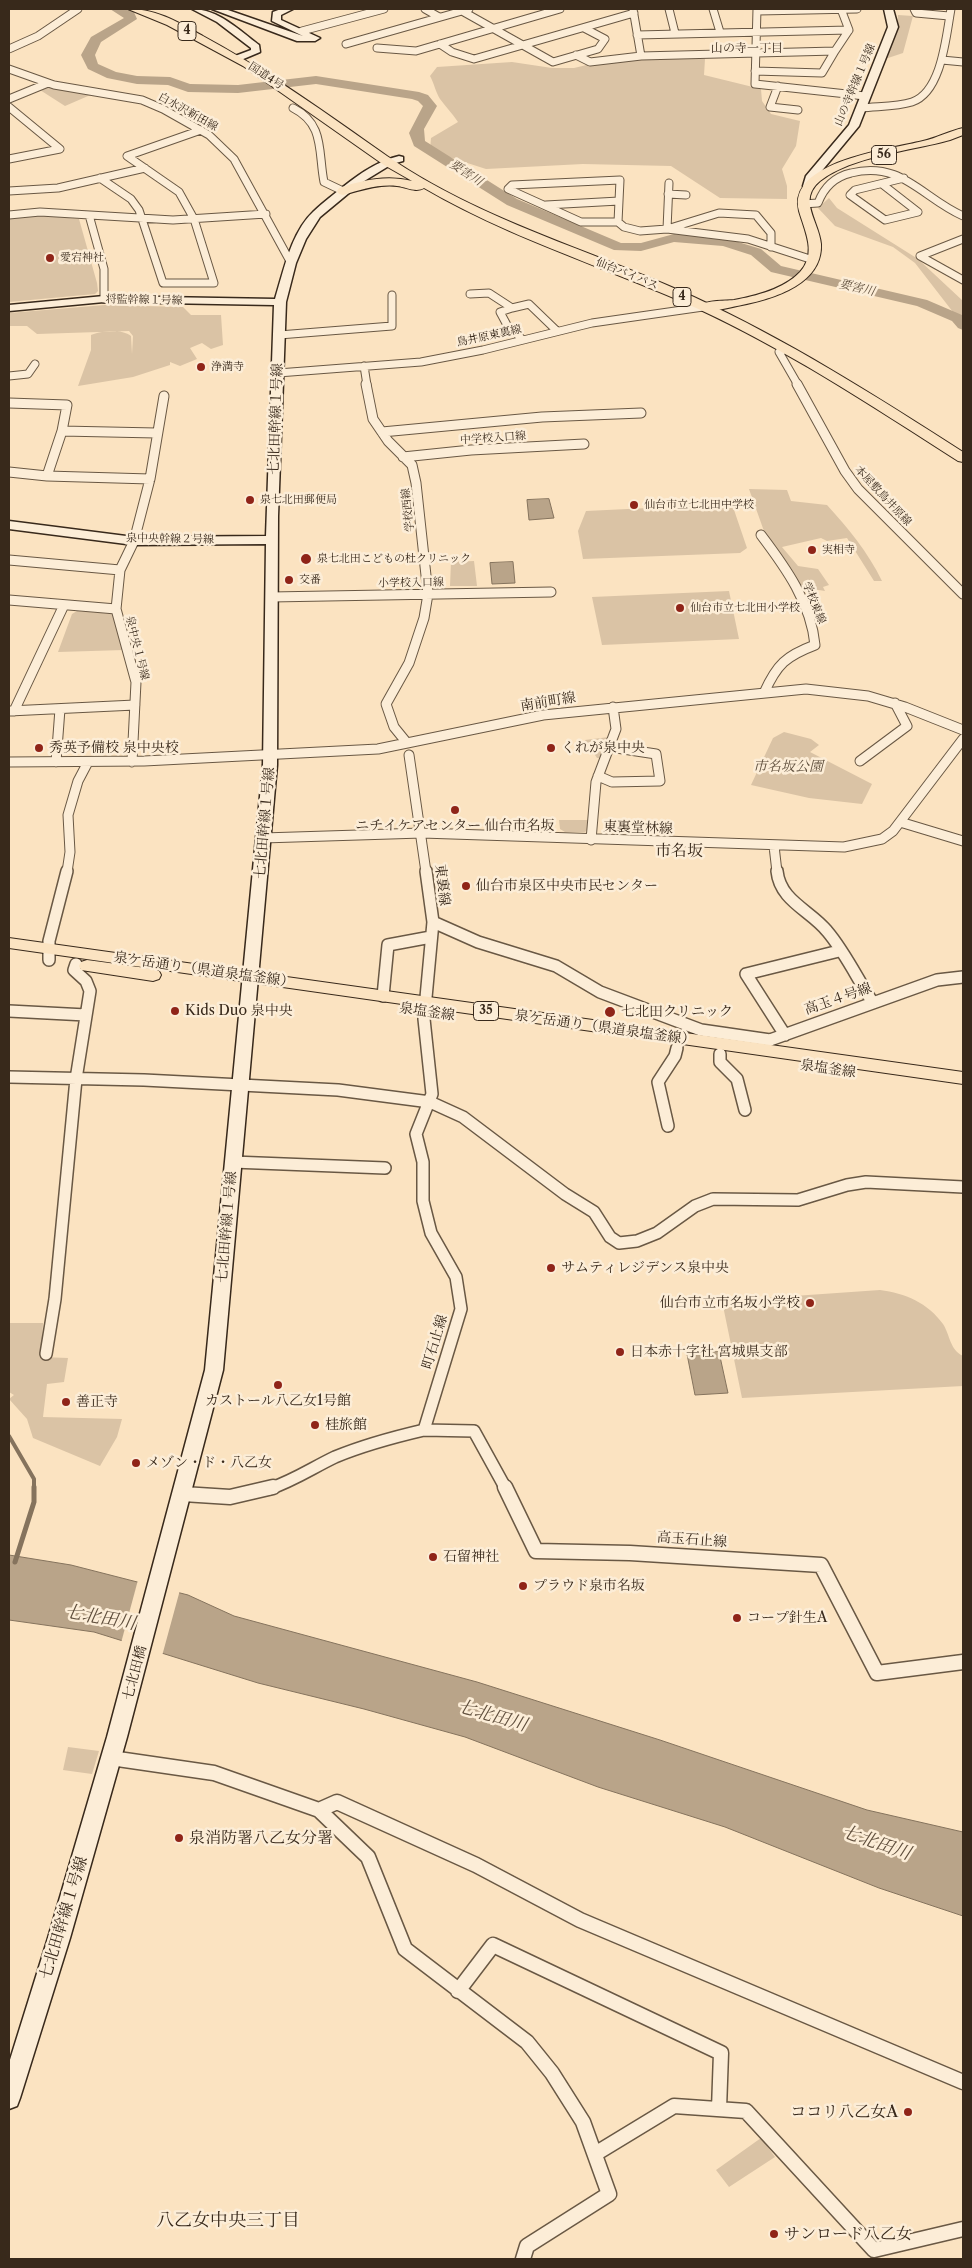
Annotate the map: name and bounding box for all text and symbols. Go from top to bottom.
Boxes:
road number: 4 [178,22,196,40]
district label: 山の寺一丁目 [711,42,783,56]
street label: 山の寺幹線１号線 [832,42,878,128]
street label: 国道4号 [246,60,286,92]
street label: 白水沢新田線 [156,90,220,134]
road number: 56 [872,146,896,164]
water label: 要害川 [447,157,485,189]
place label: 愛宕神社 [60,251,104,265]
marker: 愛宕神社 [44,252,56,264]
street label: 仙台バイパス [594,256,660,292]
water label: 要害川 [838,277,876,299]
road number: 4 [673,288,691,306]
street label: 将監幹線１号線 [105,293,183,307]
street label: 鳥井原東裏線 [455,323,523,349]
place label: 浄満寺 [211,360,244,374]
marker: 浄満寺 [195,361,207,373]
street label: 七北田幹線１号線 [266,363,286,475]
street label: 中学校入口線 [460,429,526,447]
street label: 本屋敷鳥井原線 [852,463,914,529]
street label: 学校西線 [399,487,417,533]
place label: 泉七北田郵便局 [260,493,337,507]
marker: 泉七北田郵便局 [244,494,256,506]
place label: 仙台市立七北田中学校 [644,498,754,512]
marker: 仙台市立七北田中学校 [628,499,640,511]
street label: 泉中央幹線２号線 [126,532,214,546]
place label: 実相寺 [822,543,855,557]
marker: 実相寺 [806,544,818,556]
marker: 泉七北田こどもの杜クリニック [299,552,313,566]
place label: 泉七北田こどもの杜クリニック [317,552,471,566]
place label: 交番 [299,573,321,587]
marker: 交番 [283,574,295,586]
street label: 小学校入口線 [378,576,444,590]
street label: 学校東線 [800,580,828,626]
place label: 仙台市立七北田小学校 [690,601,800,615]
marker: 仙台市立七北田小学校 [674,602,686,614]
street label: 泉中央１号線 [123,614,151,682]
street label: 南前町線 [519,689,577,715]
place label: 秀英予備校 泉中央校 [49,740,179,756]
place label: くれが泉中央 [561,740,645,756]
marker: 秀英予備校 泉中央校 [33,742,45,754]
marker: くれが泉中央 [545,742,557,754]
park label: 市名坂公園 [753,759,823,775]
street label: 七北田幹線１号線 [252,766,278,880]
marker: ニチイケアセンター 仙台市名坂 [449,804,461,816]
place label: ニチイケアセンター 仙台市名坂 [355,818,555,834]
street label: 東裏堂林線 [603,818,673,838]
district label: 市名坂 [655,841,703,861]
street label: 東裏線 [431,863,453,907]
place label: 仙台市泉区中央市民センター [476,878,658,894]
marker: 仙台市泉区中央市民センター [460,880,472,892]
street label: 泉ケ岳通り（県道泉塩釜線） [113,949,295,991]
street label: 高玉４号線 [802,980,874,1018]
street label: 泉塩釜線 [398,1000,456,1024]
road number: 35 [474,1001,498,1020]
place label: Kids Duo 泉中央 [185,1003,293,1019]
place label: 七北田クリニック [621,1004,733,1020]
marker: Kids Duo 泉中央 [169,1005,181,1017]
marker: 七北田クリニック [603,1005,617,1019]
street label: 泉ケ岳通り（県道泉塩釜線） [514,1007,696,1049]
street label: 泉塩釜線 [799,1057,857,1081]
street label: 七北田幹線１号線 [214,1170,240,1284]
place label: サムティレジデンス泉中央 [561,1260,729,1276]
marker: サムティレジデンス泉中央 [545,1262,557,1274]
place label: 仙台市立市名坂小学校 [660,1295,800,1311]
marker: 仙台市立市名坂小学校 [804,1297,816,1309]
street label: 町石止線 [419,1313,451,1371]
place label: 日本赤十字社 宮城県支部 [630,1344,788,1360]
marker: 日本赤十字社 宮城県支部 [614,1346,626,1358]
marker: カストール八乙女1号館 [272,1379,284,1391]
place label: カストール八乙女1号館 [205,1393,351,1409]
place label: 善正寺 [76,1394,118,1410]
marker: 善正寺 [60,1396,72,1408]
place label: 桂旅館 [325,1417,367,1433]
marker: 桂旅館 [309,1419,321,1431]
place label: メゾン・ド・八乙女 [146,1455,272,1471]
marker: メゾン・ド・八乙女 [130,1457,142,1469]
street label: 高玉石止線 [656,1529,728,1551]
place label: 石留神社 [443,1549,499,1565]
marker: 石留神社 [427,1551,439,1563]
place label: プラウド泉市名坂 [533,1578,645,1594]
marker: プラウド泉市名坂 [517,1580,529,1592]
water label: 七北田川 [63,1601,137,1635]
place label: コープ針生A [747,1610,827,1626]
marker: コープ針生A [731,1612,743,1624]
street label: 七北田橋 [120,1644,150,1702]
water label: 七北田川 [454,1696,530,1736]
water label: 七北田川 [838,1821,914,1865]
place label: 泉消防署八乙女分署 [189,1828,333,1848]
marker: 泉消防署八乙女分署 [173,1832,185,1844]
street label: 七北田幹線１号線 [36,1854,92,1982]
place label: ココリ八乙女A [790,2102,898,2122]
marker: ココリ八乙女A [902,2106,914,2118]
district label: 八乙女中央三丁目 [156,2210,300,2232]
place label: サンロード八乙女 [784,2224,912,2244]
marker: サンロード八乙女 [768,2228,780,2240]

